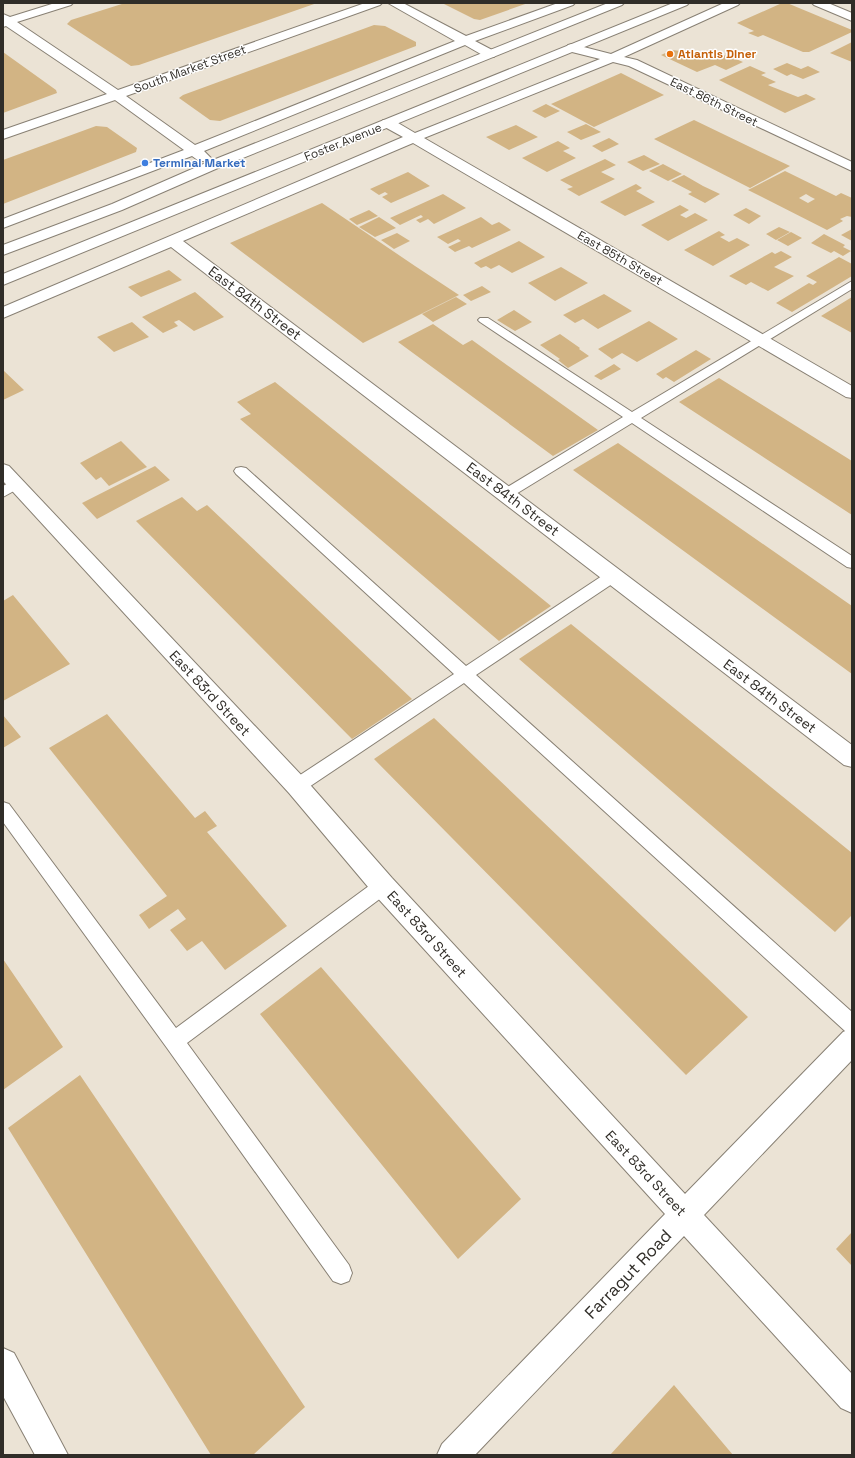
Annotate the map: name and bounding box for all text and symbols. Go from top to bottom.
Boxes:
street label: South Market Street [132,41,248,97]
place label: Atlantis Diner [678,46,757,62]
marker: Atlantis Diner [665,49,675,59]
street label: East 86th Street [667,74,761,130]
street label: Foster Avenue [302,119,384,165]
place label: Terminal Market [153,155,246,171]
marker: Terminal Market [140,158,150,168]
street label: East 85th Street [575,227,665,289]
street label: East 84th Street [205,262,305,344]
street label: East 84th Street [463,458,563,540]
street label: East 83rd Street [166,646,254,740]
street label: East 84th Street [720,655,820,737]
street label: East 83rd Street [383,887,471,981]
street label: East 83rd Street [602,1126,690,1220]
street label: Farragut Road [580,1225,676,1323]

